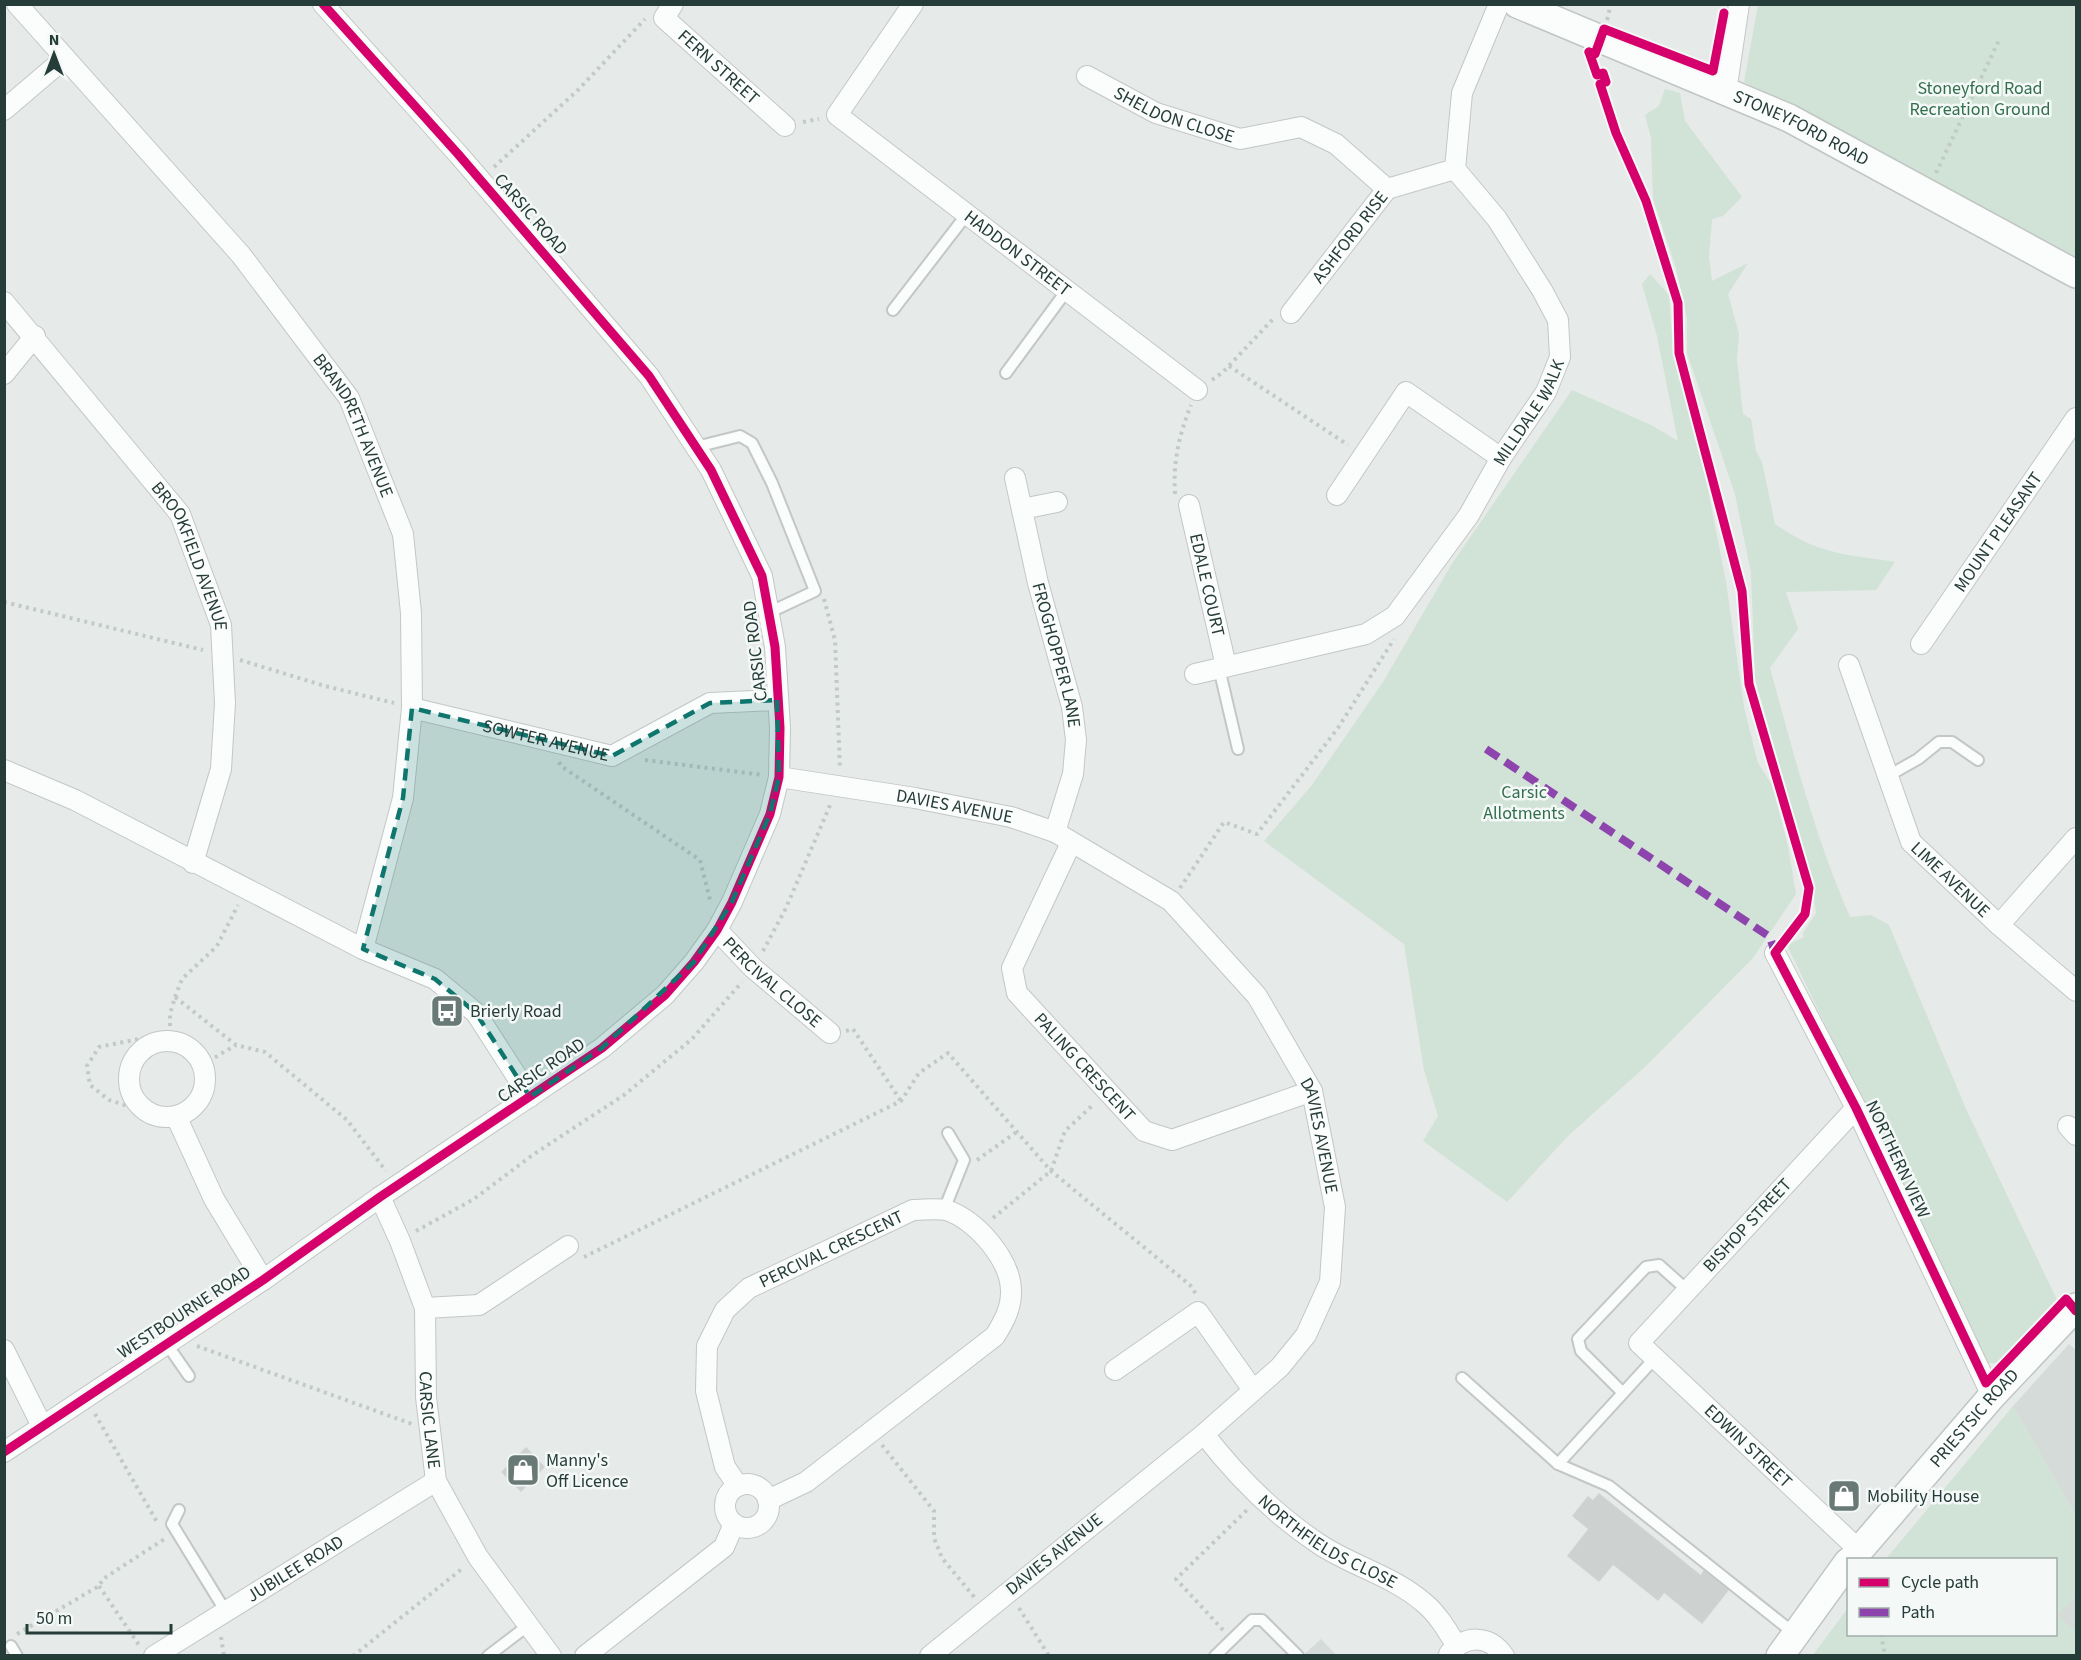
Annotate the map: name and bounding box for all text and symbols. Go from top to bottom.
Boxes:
north arrow [24,24,84,84]
street label: FERN STREET [672,24,765,111]
text: N [49,29,59,51]
park label: Stoneyford Road Recreation Ground [1909,76,2051,122]
street label: SHELDON CLOSE [1109,81,1237,150]
street label: STONEYFORD ROAD [1729,84,1873,172]
street label: CARSIC ROAD [488,168,573,261]
street label: ASHFORD RISE [1306,186,1394,289]
street label: HADDON STREET [959,204,1076,303]
street label: BRANDRETH AVENUE [307,348,399,501]
street label: MILLDALE WALK [1487,355,1571,470]
street label: MOUNT PLEASANT [1948,467,2049,597]
street label: BROOKFIELD AVENUE [145,476,233,631]
street label: EDALE COURT [1183,531,1231,639]
street label: FROGHOPPER LANE [1025,580,1086,729]
street label: CARSIC ROAD [737,599,774,703]
street label: SOWTER AVENUE [480,713,612,768]
park label: Carsic Allotments [1483,780,1565,826]
street label: DAVIES AVENUE [894,783,1015,830]
street label: LIME AVENUE [1905,836,1996,923]
street label: PERCIVAL CLOSE [717,931,827,1034]
bus stop icon: Brierly Road [429,993,465,1029]
place label: Brierly Road [470,999,562,1024]
street label: PALING CRESCENT [1028,1007,1141,1127]
street label: CARSIC ROAD [492,1032,590,1109]
street label: DAVIES AVENUE [1294,1073,1344,1196]
street label: NORTHERN VIEW [1859,1096,1936,1222]
street label: BISHOP STREET [1697,1173,1798,1278]
street label: PERCIVAL CRESCENT [755,1204,908,1294]
street label: WESTBOURNE ROAD [113,1260,256,1365]
street label: PRIESTSIC ROAD [1924,1363,2025,1473]
street label: CARSIC LANE [413,1371,446,1470]
street label: EDWIN STREET [1698,1399,1798,1494]
place label: Manny's Off Licence [546,1448,629,1494]
shop icon: Manny's Off Licence [505,1452,541,1488]
shop icon: Mobility House [1826,1478,1862,1514]
place label: Mobility House [1867,1484,1979,1509]
street label: NORTHFIELDS CLOSE [1252,1489,1402,1595]
street label: DAVIES AVENUE [1001,1507,1108,1601]
street label: JUBILEE ROAD [242,1529,349,1608]
legend [1847,1558,2057,1636]
text: Cycle path [1901,1570,1979,1595]
scale bar [27,1597,171,1635]
text: Path [1901,1600,1935,1625]
text: 50 m [36,1606,72,1631]

